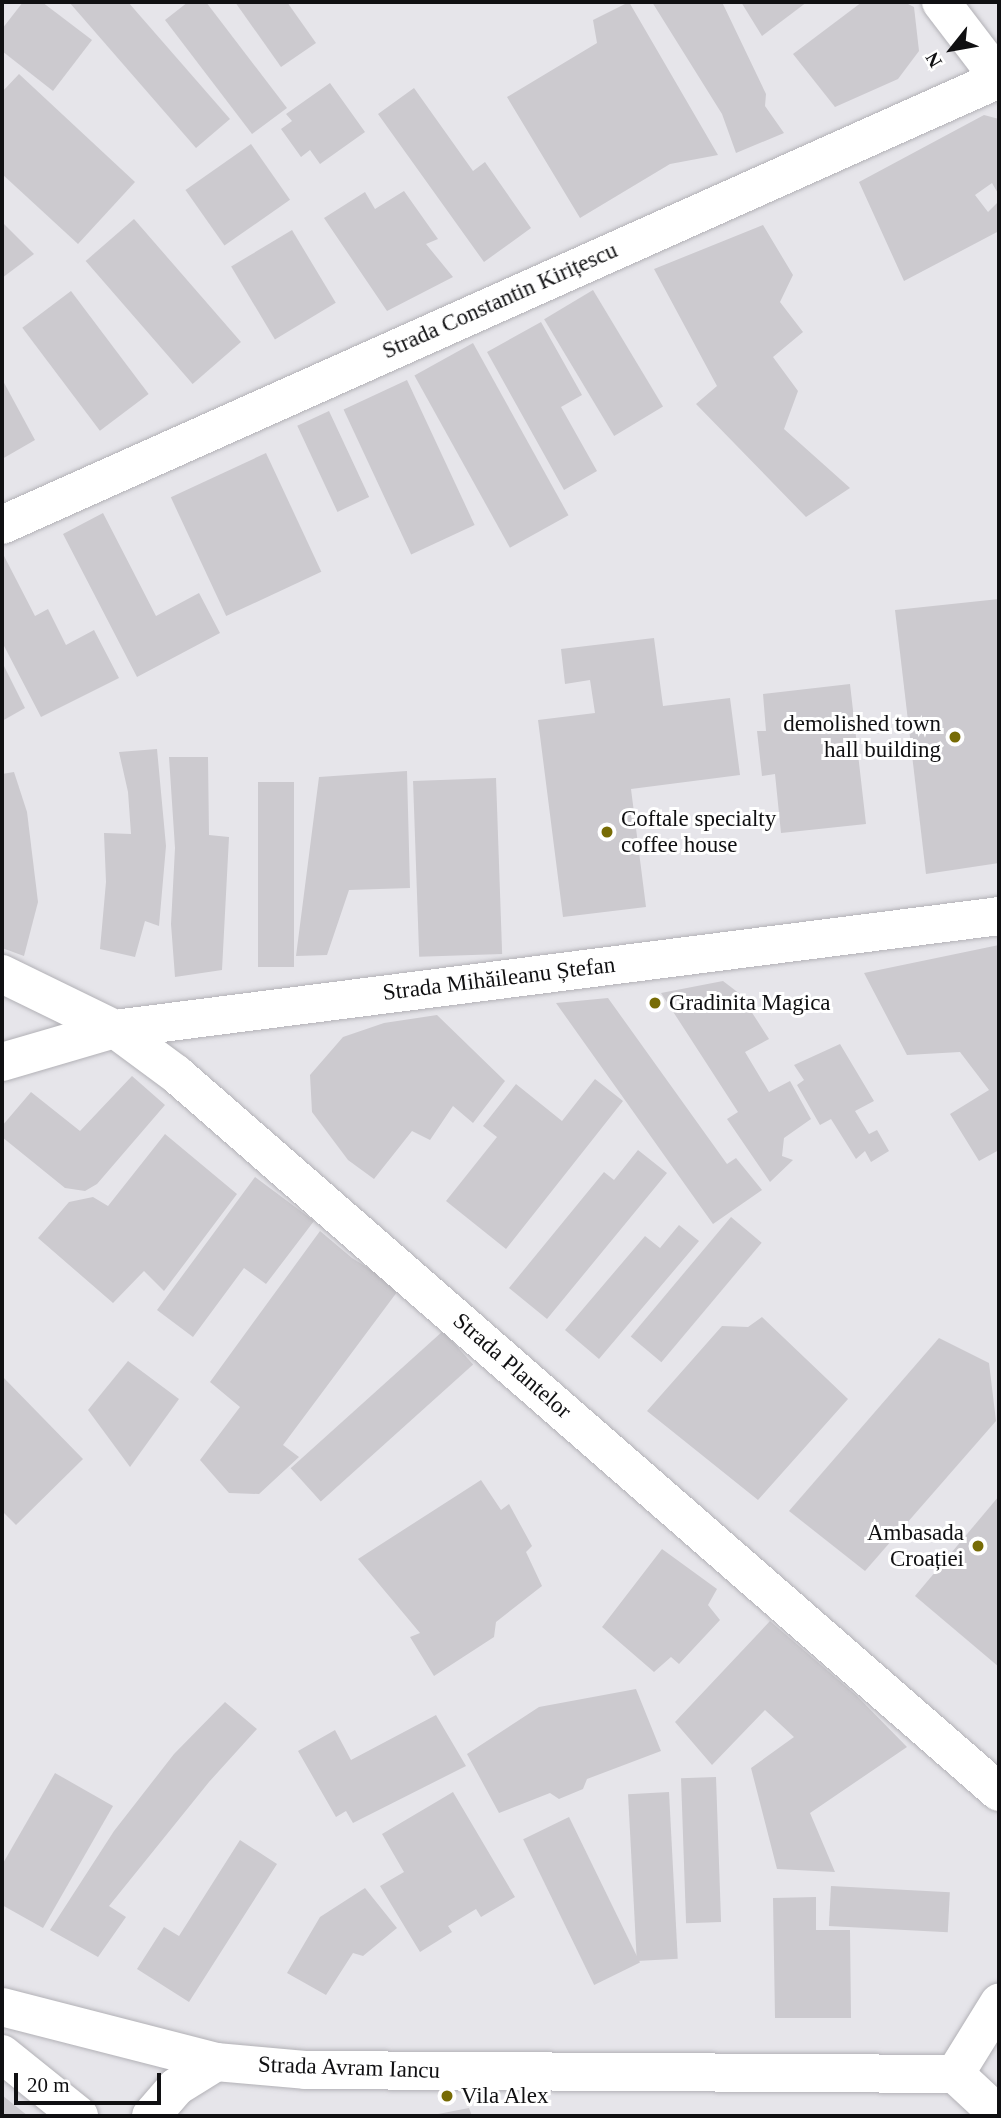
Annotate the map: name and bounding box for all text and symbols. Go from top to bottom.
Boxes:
north arrow [917,14,987,84]
text: N [921,49,946,71]
street label: Strada Constantin Kirițescu [378,237,622,365]
place label: demolished town hall building [783,710,941,764]
marker: demolished town hall building [947,729,963,745]
place label: Coftale specialty coffee house [621,805,776,859]
marker: Coftale specialty coffee house [599,824,615,840]
street label: Strada Mihăileanu Ștefan [381,951,617,1007]
place label: Gradinita Magica [669,989,831,1017]
marker: Gradinita Magica [647,995,663,1011]
street label: Strada Plantelor [447,1307,577,1425]
place label: Ambasada Croației [867,1519,964,1573]
marker: Ambasada Croației [970,1538,986,1554]
street label: Strada Avram Iancu [257,2051,441,2085]
scale bar [18,2058,164,2102]
text: 20 m [27,2073,70,2097]
place label: Vila Alex [461,2082,550,2110]
marker: Vila Alex [439,2088,455,2104]

